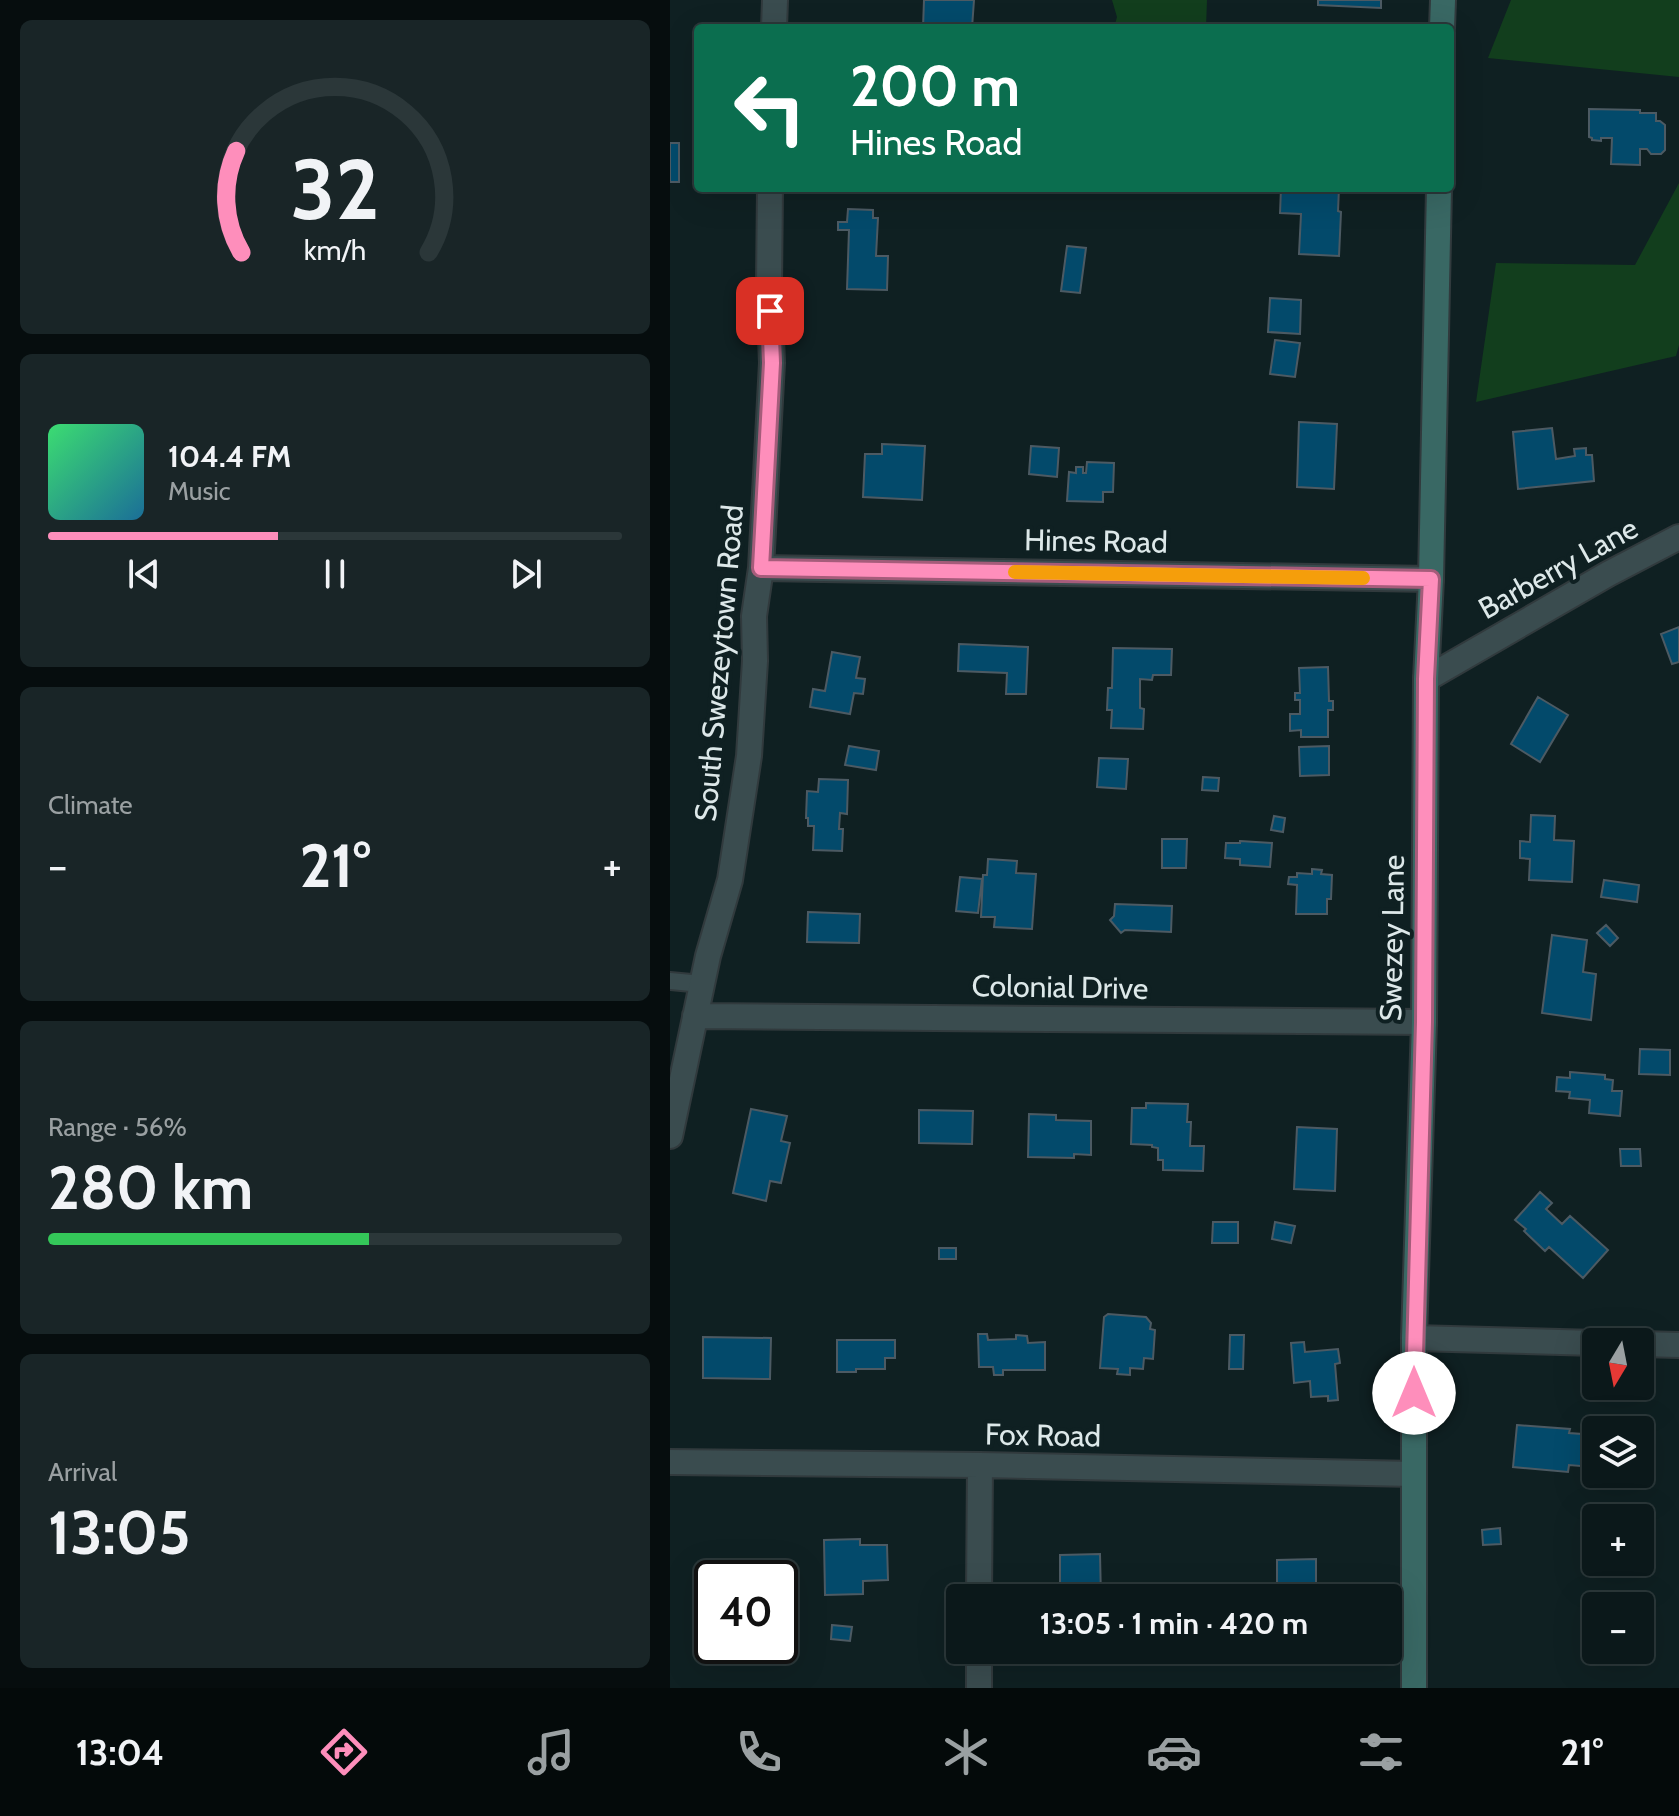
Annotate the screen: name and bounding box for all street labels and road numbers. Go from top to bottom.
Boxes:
street label: South Swezeytown Road [687,503,751,823]
street label: Barberry Lane [1472,509,1644,627]
street label: Hines Road [1024,521,1168,561]
street label: Swezey Lane [1372,854,1412,1022]
street label: Colonial Drive [971,967,1149,1007]
street label: Fox Road [985,1415,1101,1455]

